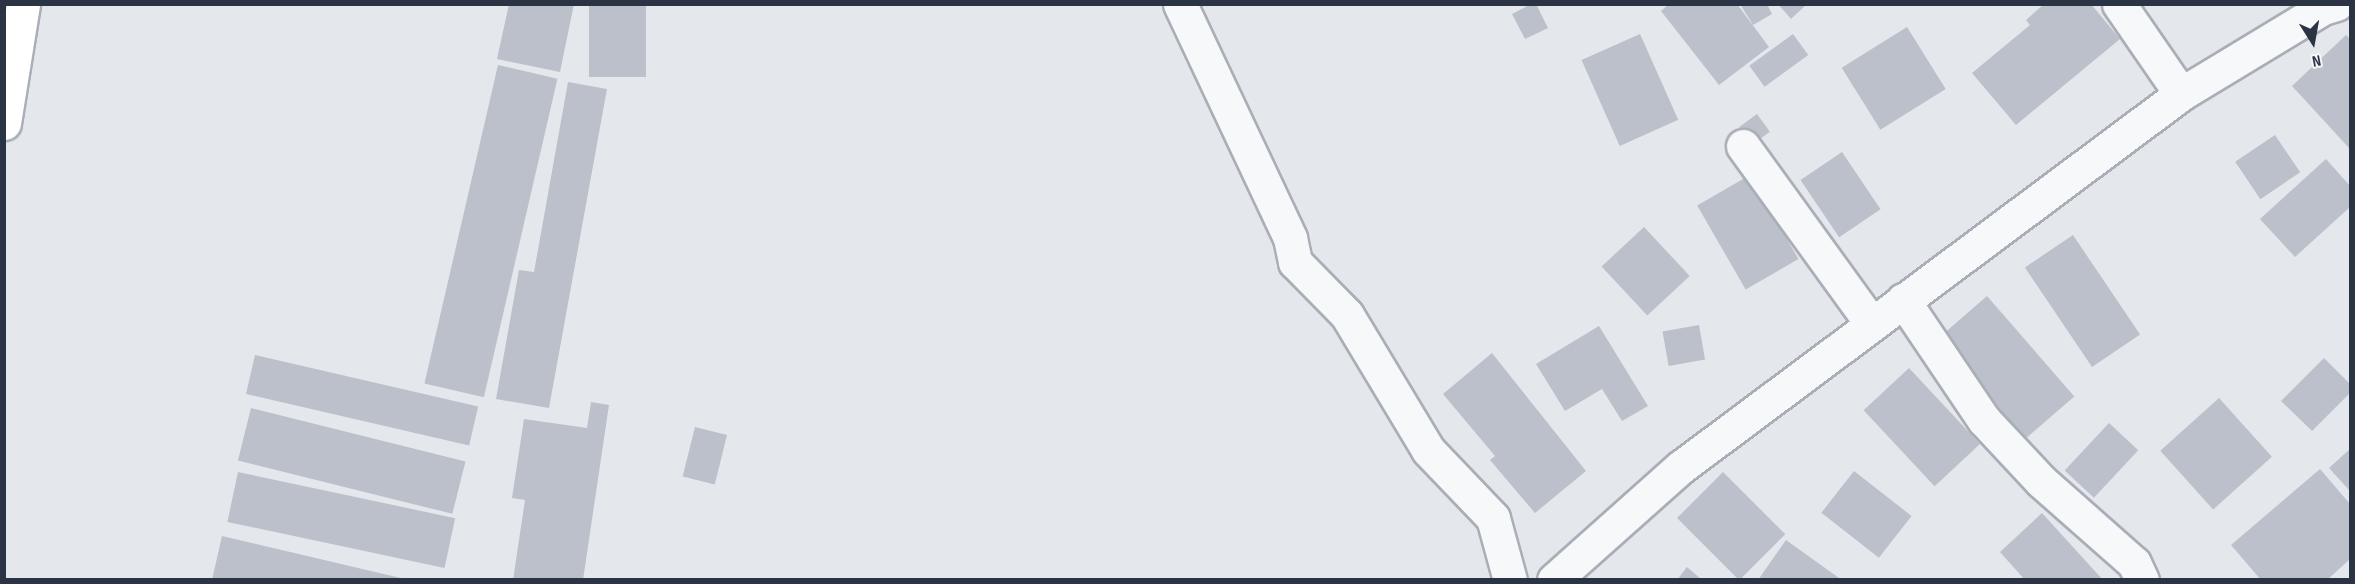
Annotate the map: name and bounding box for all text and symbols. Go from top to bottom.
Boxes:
north arrow [2283,12,2343,72]
text: N [2311,50,2323,70]

